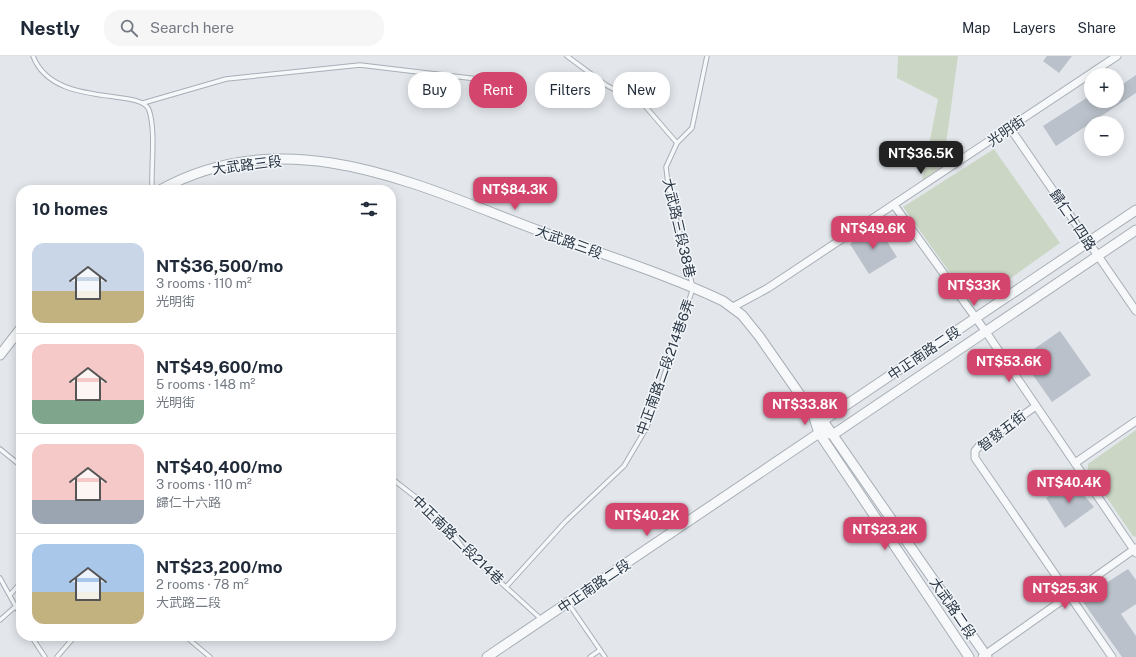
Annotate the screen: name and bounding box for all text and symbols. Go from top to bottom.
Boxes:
search box [104,10,384,46]
text: Nestly [20,17,80,39]
icon: search [118,17,140,39]
text: Search here [150,19,234,36]
text: Map [962,20,990,36]
text: Layers [1012,20,1056,36]
text: Share [1078,20,1116,36]
map controls [1084,68,1124,156]
button: + [1084,68,1124,108]
chip: Buy [408,72,461,108]
chip: Rent [469,72,527,108]
chip: Filters [535,72,605,108]
chip: New [613,72,670,108]
street label: 光明街 [984,113,1028,149]
button: − [1084,116,1124,156]
pin: NT$36.5K [880,141,962,175]
text: NT$36.5K [888,146,954,161]
street label: 大武路三段 [211,153,283,177]
pin: NT$84.3K [474,177,556,211]
street label: 大武路三段38巷 [660,177,698,279]
text: NT$84.3K [482,182,548,197]
street label: 歸仁十四路 [1047,187,1099,253]
icon: filters [358,198,380,220]
text: 10 homes [32,199,108,219]
pin: NT$49.6K [832,216,914,250]
text: NT$49.6K [840,221,906,236]
street label: 大武路三段 [533,223,605,261]
text: NT$36,500/mo [156,256,283,276]
icon: home [64,259,112,307]
pin: NT$33K [941,273,1007,307]
text: 3 rooms · 110 m² [156,276,252,291]
text: NT$33K [947,278,1001,293]
text: 光明街 [156,294,195,309]
street label: 中正南路二段214巷6弄 [633,297,697,437]
street label: 中正南路二段 [885,323,963,383]
pin: NT$53.6K [968,349,1050,383]
text: NT$53.6K [976,354,1042,369]
text: NT$49,600/mo [156,357,283,377]
icon: home [64,360,112,408]
text: 5 rooms · 148 m² [156,377,255,392]
pin: NT$33.8K [764,392,846,426]
text: 光明街 [156,395,195,410]
text: NT$33.8K [772,397,838,412]
street label: 智發五街 [975,407,1029,455]
text: NT$40,400/mo [156,457,283,477]
icon: home [64,460,112,508]
pin: NT$40.4K [1028,470,1110,504]
text: NT$40.4K [1036,475,1102,490]
text: 3 rooms · 110 m² [156,477,252,492]
street label: 中正南路二段214巷 [409,492,507,588]
text: 歸仁十六路 [156,495,221,510]
pin: NT$40.2K [606,503,688,537]
text: NT$40.2K [614,508,680,523]
pin: NT$23.2K [844,517,926,551]
text: NT$23.2K [852,522,918,537]
street label: 中正南路二段 [555,556,633,616]
text: NT$23,200/mo [156,557,283,577]
icon: home [64,560,112,608]
street label: 大武路二段 [927,575,979,641]
pin: NT$25.3K [1024,576,1106,610]
text: 2 rooms · 78 m² [156,577,249,592]
text: NT$25.3K [1032,581,1098,596]
text: 大武路二段 [156,595,221,610]

